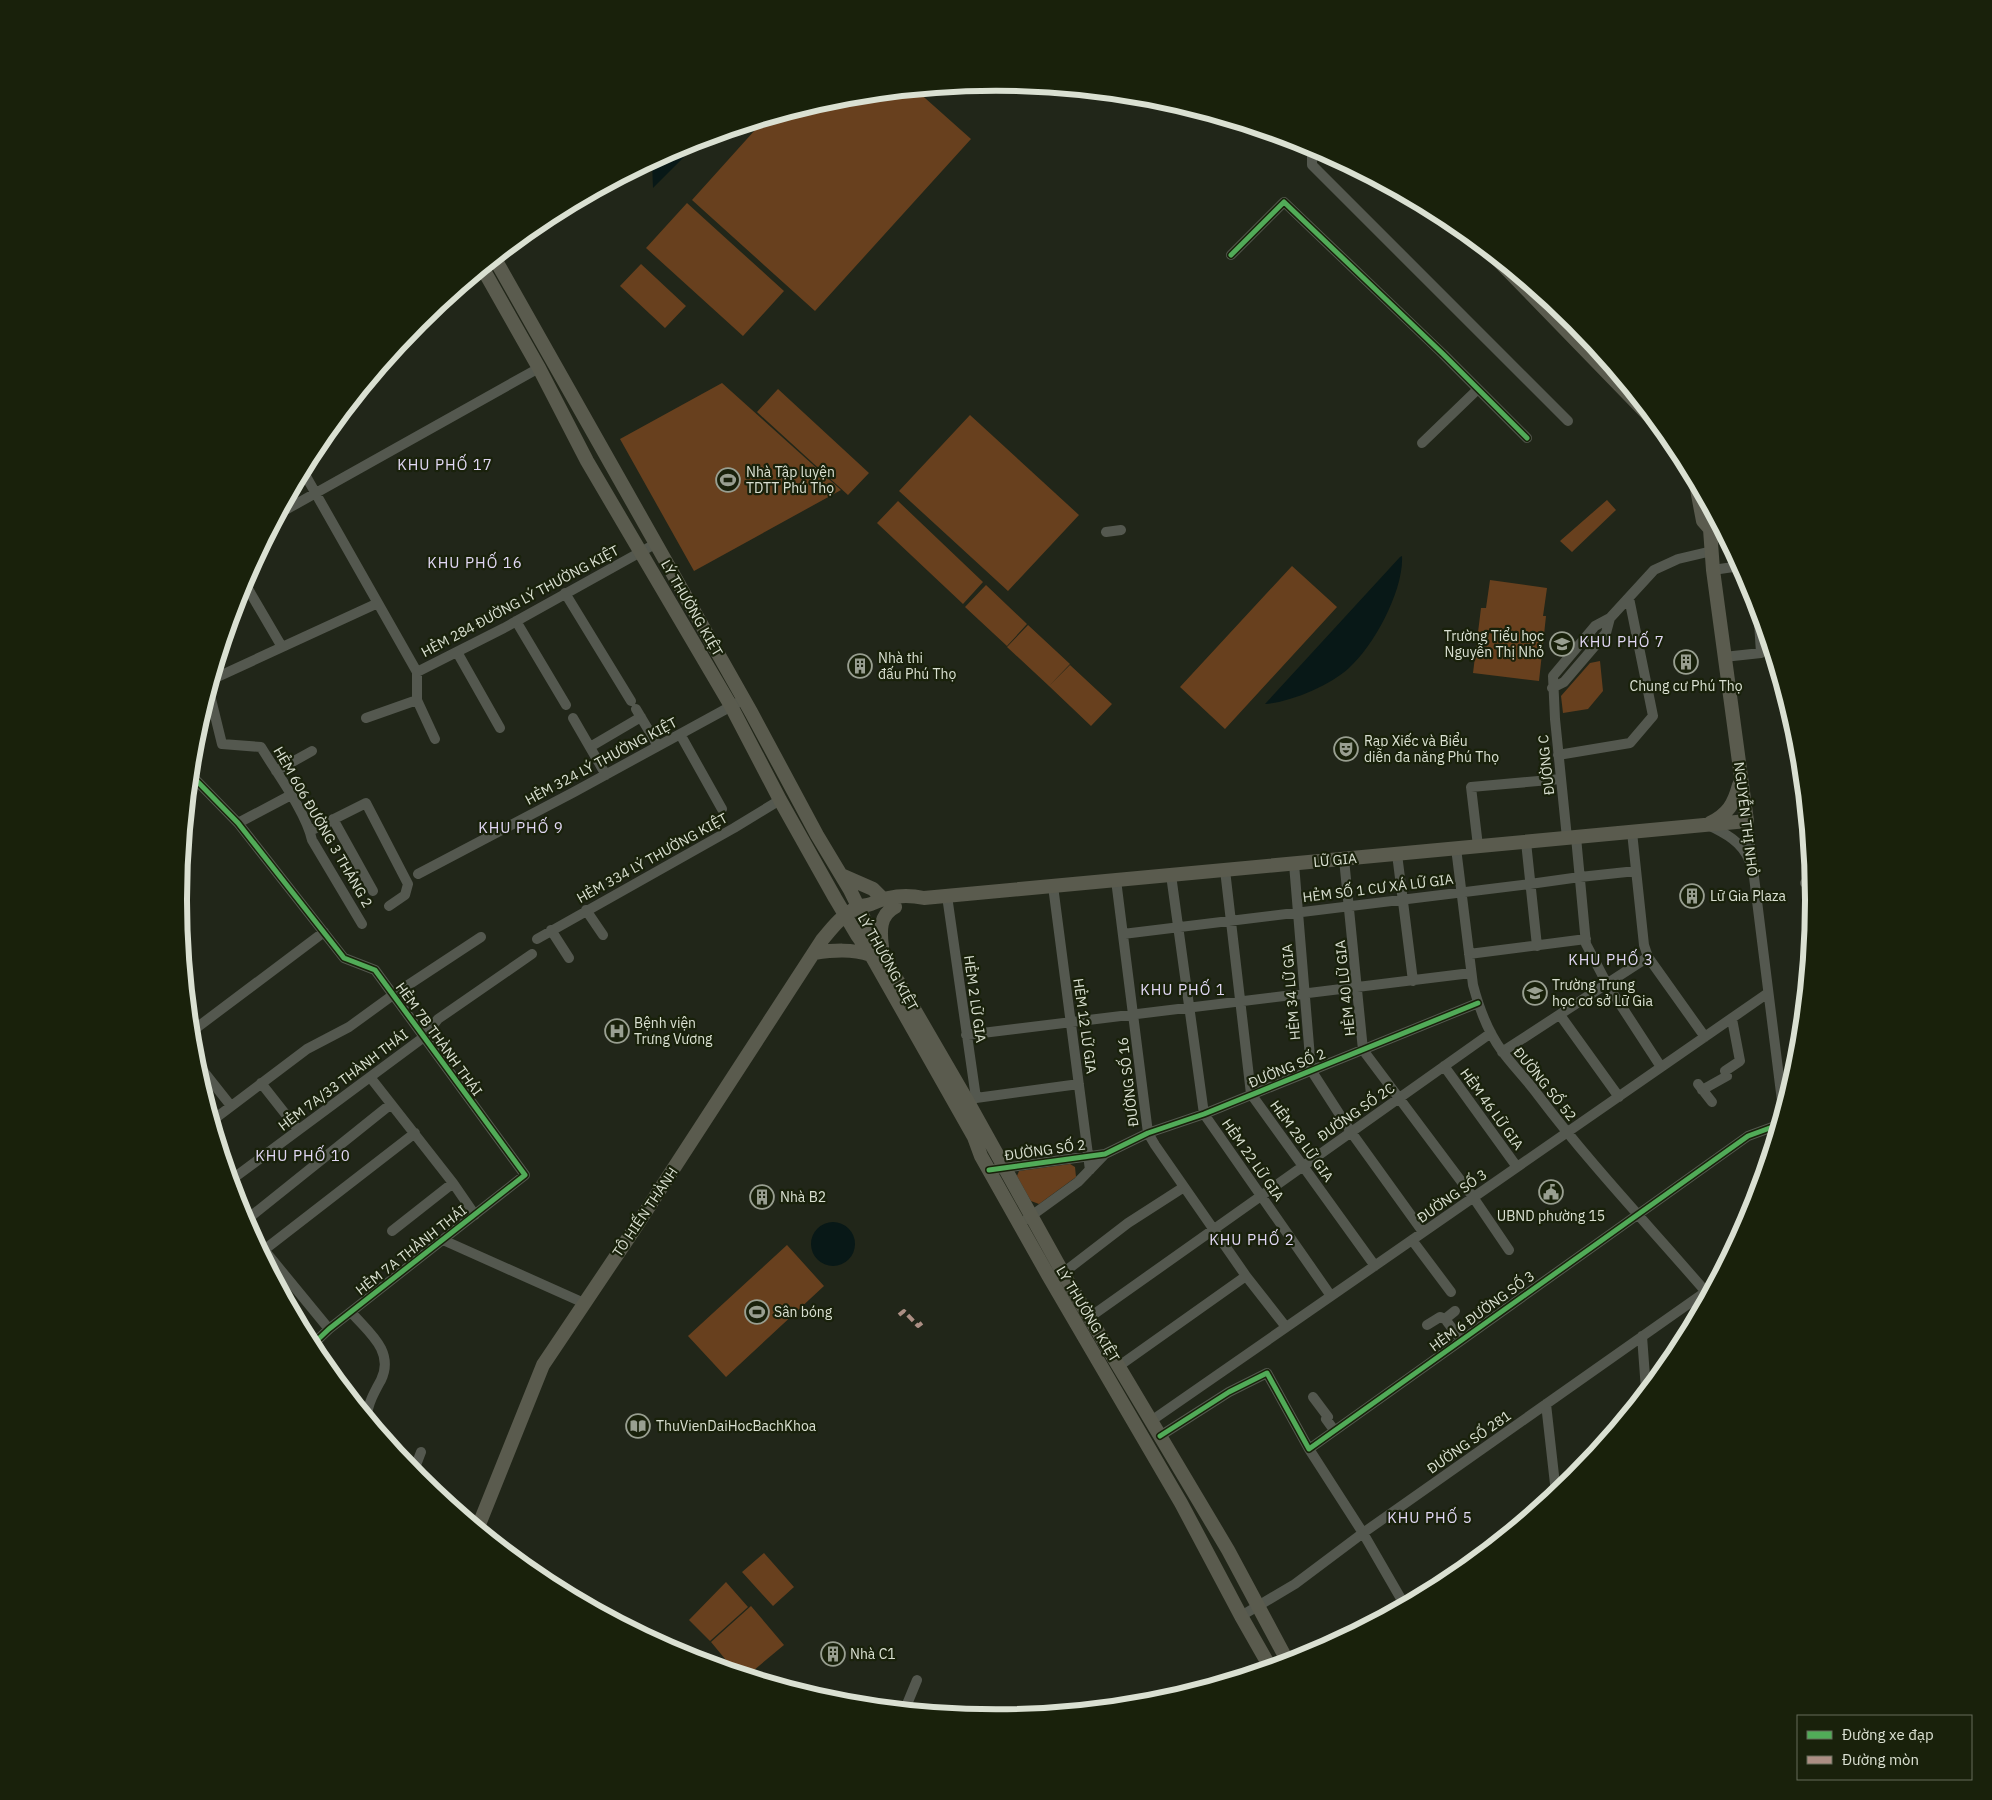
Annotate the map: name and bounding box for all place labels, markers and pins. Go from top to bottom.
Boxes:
place label: Nhà Tập luyện TDTT Phú Thọ [746,463,835,497]
sports icon: Nhà Tập luyện TDTT Phú Thọ [715,467,741,493]
place label: Trường Tiểu học Nguyễn Thị Nhỏ [1444,627,1544,661]
school or university icon: Trường Tiểu học Nguyễn Thị Nhỏ [1549,631,1575,657]
place label: Nhà thi đấu Phú Thọ [878,649,957,683]
building icon: Chung cư Phú Thọ [1673,649,1699,675]
building icon: Nhà thi đấu Phú Thọ [847,653,873,679]
place label: Chung cư Phú Thọ [1629,677,1743,695]
place label: Rạp Xiếc và Biểu diễn đa năng Phú Thọ [1364,732,1499,766]
theatre icon: Rạp Xiếc và Biểu diễn đa năng Phú Thọ [1333,736,1359,762]
building icon: Lữ Gia Plaza [1679,883,1705,909]
place label: Lữ Gia Plaza [1710,887,1786,905]
place label: Trường Trung học cơ sở Lữ Gia [1552,976,1654,1010]
school or university icon: Trường Trung học cơ sở Lữ Gia [1522,980,1548,1006]
place label: Bệnh viện Trưng Vương [634,1014,713,1048]
hospital icon: Bệnh viện Trưng Vương [604,1018,630,1044]
public building icon: UBND phường 15 [1538,1179,1564,1205]
building icon: Nhà B2 [749,1184,775,1210]
place label: Nhà B2 [780,1188,826,1206]
place label: UBND phường 15 [1497,1207,1605,1225]
sports icon: Sân bóng [744,1299,770,1325]
place label: Sân bóng [774,1303,833,1321]
library icon: ThuVienDaiHocBachKhoa [625,1413,651,1439]
place label: ThuVienDaiHocBachKhoa [656,1417,817,1435]
building icon: Nhà C1 [820,1641,846,1667]
place label: Nhà C1 [850,1645,896,1663]

